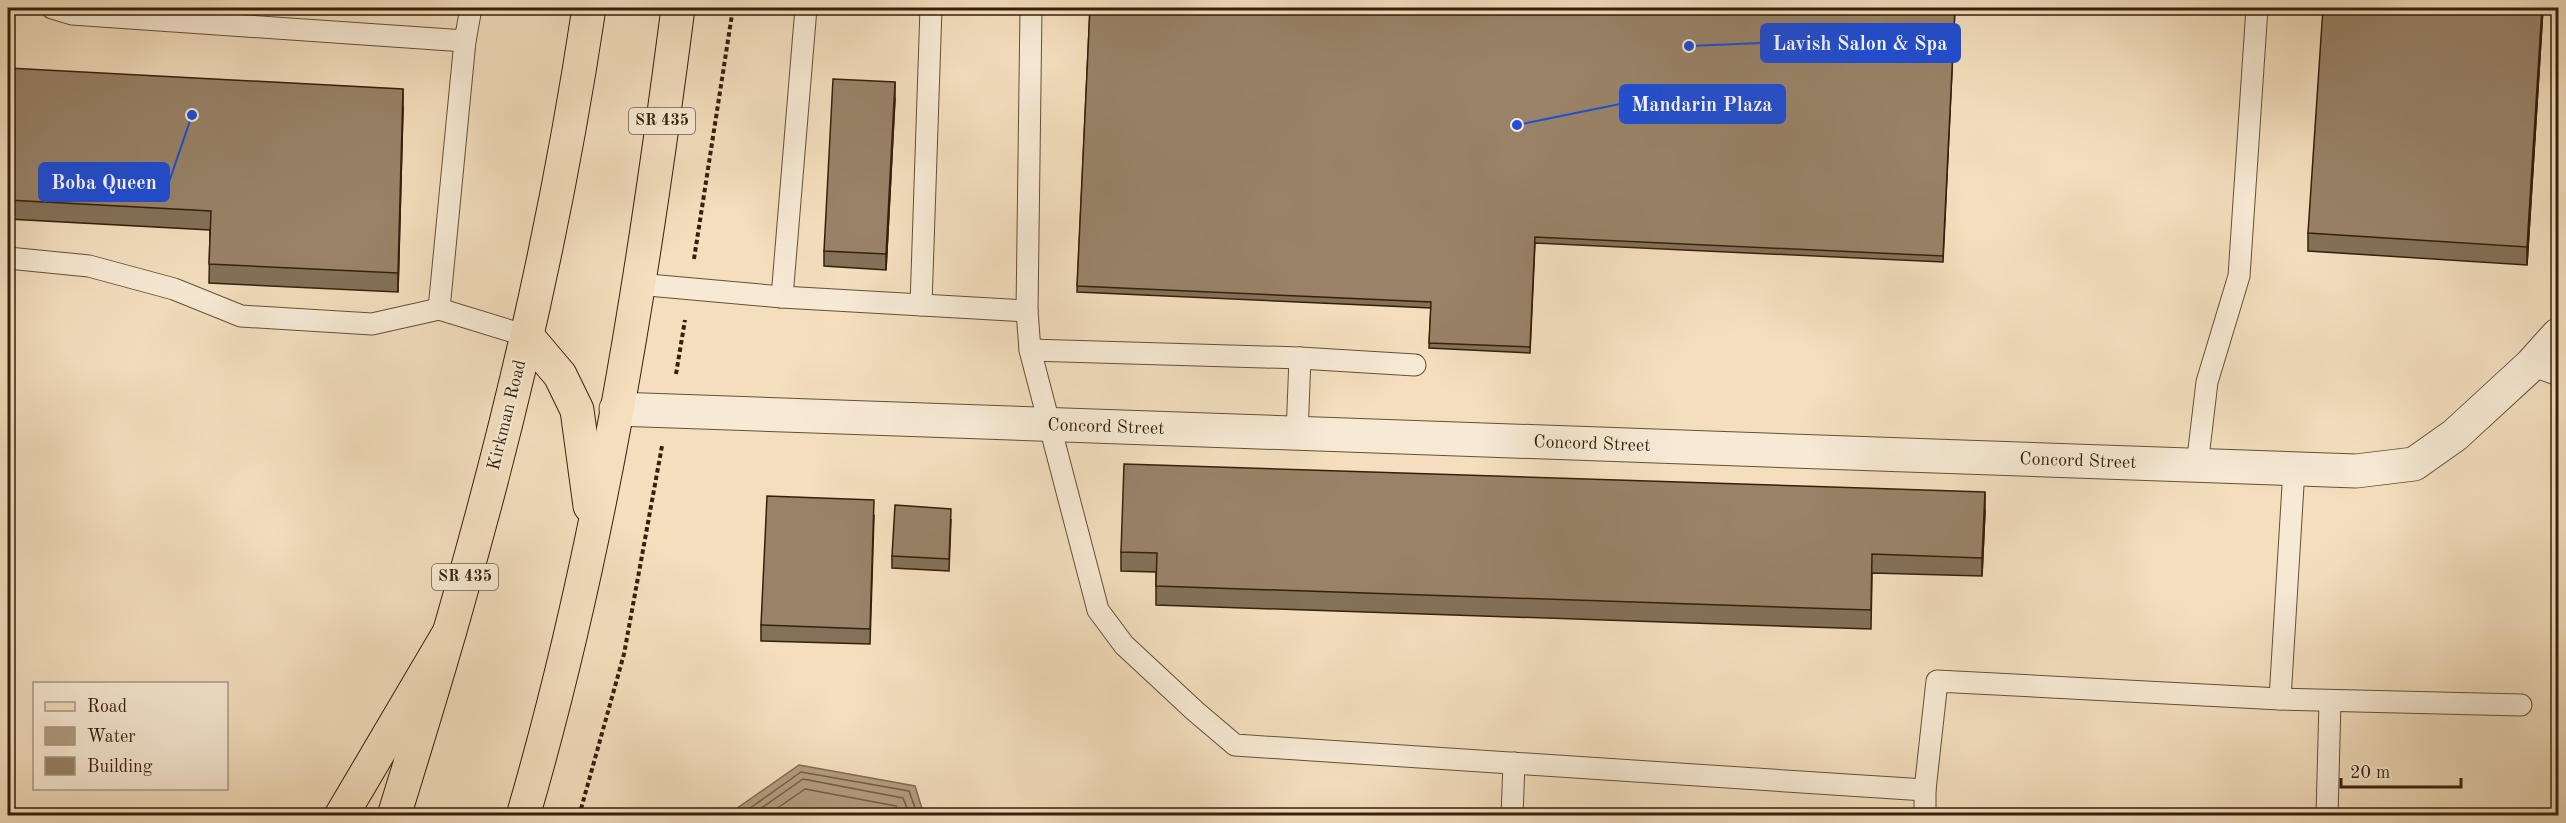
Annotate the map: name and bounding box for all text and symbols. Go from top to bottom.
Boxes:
callout: Lavish Salon & Spa [1761,24,1960,62]
text: Lavish Salon & Spa [1773,35,1947,55]
callout: Mandarin Plaza [1620,85,1785,123]
text: Mandarin Plaza [1631,96,1773,116]
road number: SR 435 [629,108,695,134]
callout: Boba Queen [39,163,169,201]
text: Boba Queen [51,174,157,194]
street label: Kirkman Road [485,358,529,472]
street label: Concord Street [1047,416,1165,438]
street label: Concord Street [1533,433,1651,455]
street label: Concord Street [2019,450,2137,472]
road number: SR 435 [432,564,498,590]
legend [33,682,228,790]
text: Road [87,698,127,716]
text: Water [87,728,136,746]
scale bar [2341,751,2461,789]
text: Building [87,758,153,776]
text: 20 m [2350,764,2390,782]

